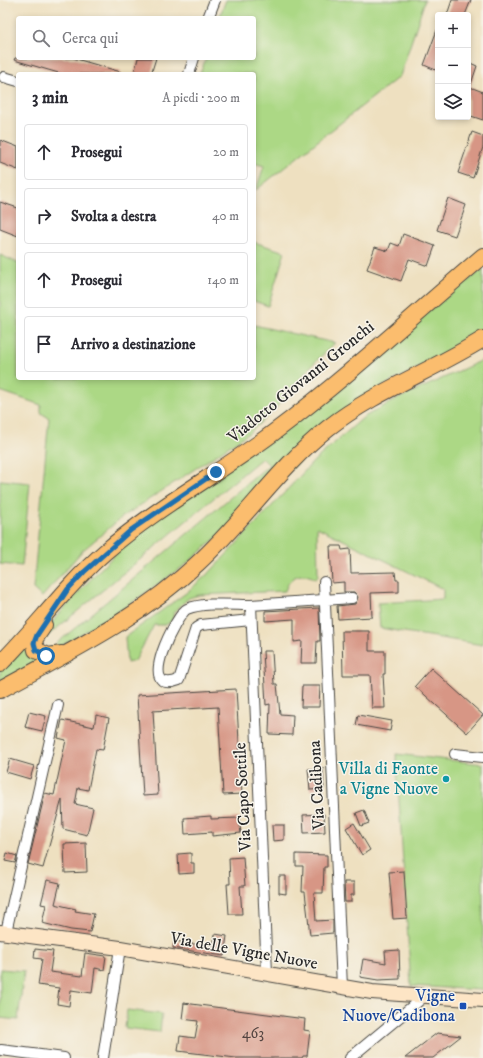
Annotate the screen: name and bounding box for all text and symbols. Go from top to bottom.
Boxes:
map controls [435,12,471,120]
button: + [435,12,471,48]
search box [16,16,256,60]
icon: search [30,27,52,49]
text: Cerca qui [62,29,118,48]
button: − [435,48,471,84]
button: layers [435,84,471,120]
text: 3 min [32,87,68,109]
text: A piedi · 200 m [162,90,240,106]
icon: ahead [33,141,55,163]
text: Prosegui [71,143,122,162]
text: 20 m [213,144,239,160]
icon: right [33,205,55,227]
text: Svolta a destra [71,207,156,226]
text: 40 m [212,208,239,224]
icon: ahead [33,269,55,291]
text: Prosegui [71,271,122,290]
text: 140 m [207,272,239,288]
street label: Viadotto Giovanni Gronchi [222,316,379,449]
icon: arrive [33,333,55,355]
text: Arrivo a destinazione [71,335,195,354]
route end [207,463,225,481]
route start [37,647,55,665]
street label: Via Cadibona [304,739,330,831]
street label: Via Capo Sottile [229,742,257,853]
place label: Villa di Faonte a Vigne Nuove [338,758,438,800]
marker: Villa di Faonte a Vigne Nuove [441,774,451,784]
street label: Via delle Vigne Nuove [167,927,320,975]
place label: Vigne Nuove/Cadibona [342,985,456,1027]
marker: Vigne Nuove/Cadibona [458,1001,468,1011]
house number: 463 [242,1024,264,1043]

